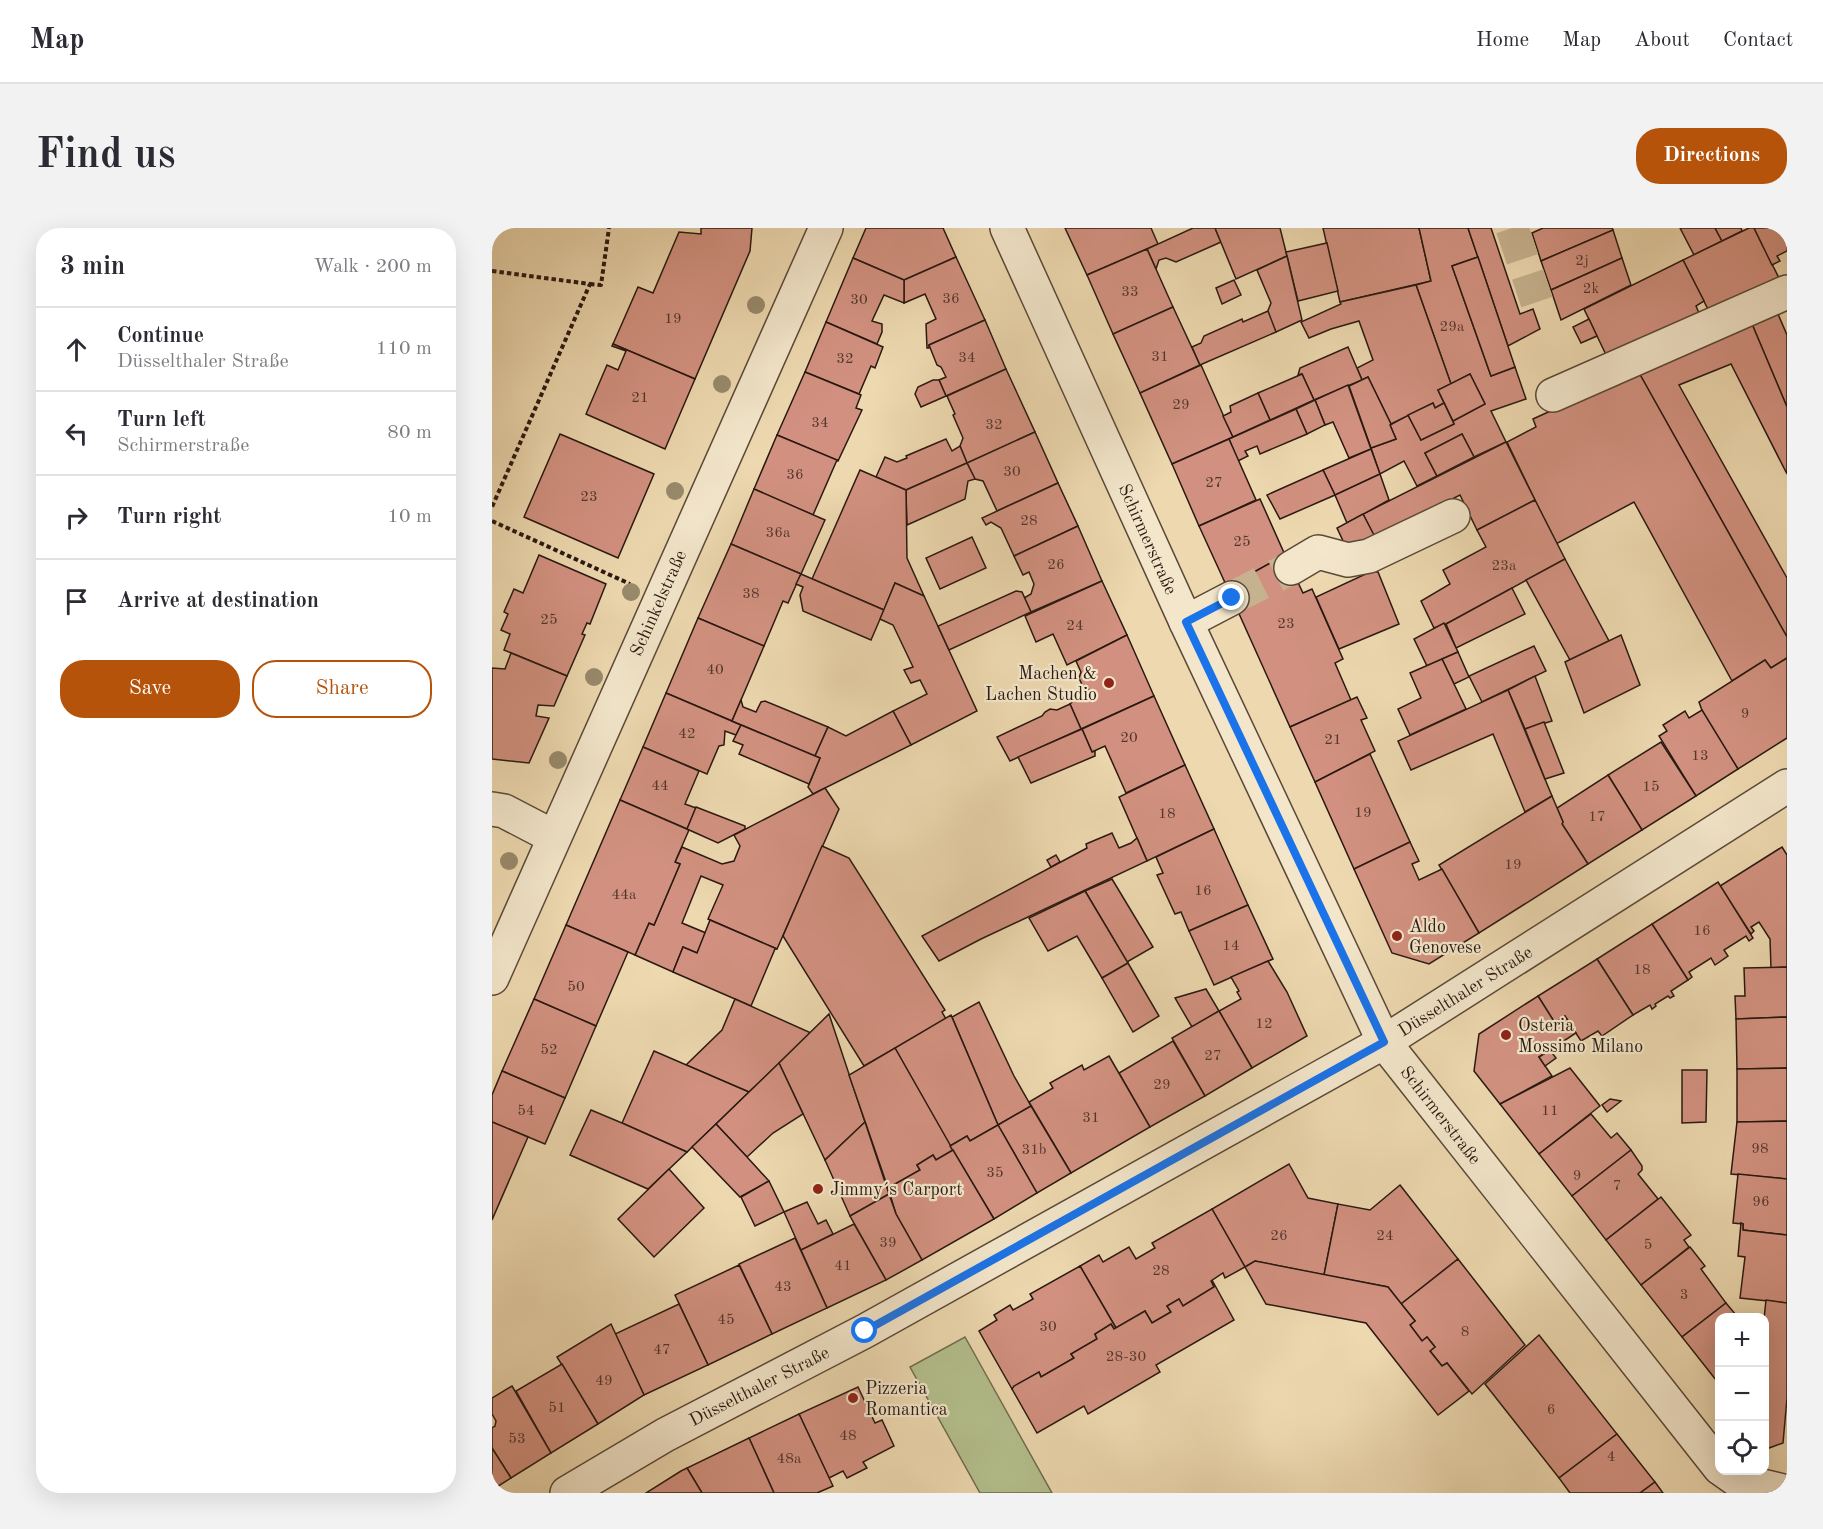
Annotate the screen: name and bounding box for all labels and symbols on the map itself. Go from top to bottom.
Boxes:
house number: 2j [1575,254,1589,269]
house number: 2k [1583,282,1599,297]
house number: 33 [1121,285,1139,300]
house number: 36 [942,292,960,307]
house number: 30 [850,293,868,308]
house number: 19 [664,312,682,327]
house number: 29a [1440,320,1465,335]
house number: 31 [1151,350,1169,365]
house number: 34 [958,351,976,366]
house number: 32 [836,352,854,367]
house number: 21 [631,391,649,406]
house number: 29 [1172,398,1190,413]
house number: 34 [811,416,829,431]
house number: 32 [985,418,1003,433]
house number: 30 [1003,465,1021,480]
house number: 36 [786,468,804,483]
house number: 27 [1205,476,1223,491]
street label: Schirmerstraße [1115,481,1180,597]
house number: 23 [580,490,598,505]
house number: 28 [1020,514,1038,529]
house number: 36a [766,526,791,541]
house number: 25 [1233,535,1251,550]
street label: Schinkelstraße [628,548,690,659]
house number: 26 [1047,558,1065,573]
house number: 23a [1492,559,1517,574]
route end [1218,584,1244,610]
house number: 38 [742,587,760,602]
house number: 25 [540,613,558,628]
house number: 23 [1277,617,1295,632]
house number: 24 [1066,619,1084,634]
house number: 40 [706,663,724,678]
place label: Machen & Lachen Studio [985,665,1097,704]
marker: Machen & Lachen Studio [1102,676,1116,690]
house number: 9 [1741,707,1749,722]
house number: 42 [678,727,696,742]
house number: 20 [1120,731,1138,746]
house number: 21 [1324,733,1342,748]
house number: 13 [1691,749,1709,764]
house number: 44 [651,779,669,794]
house number: 15 [1642,780,1660,795]
house number: 19 [1354,806,1372,821]
house number: 18 [1158,807,1176,822]
house number: 17 [1588,810,1606,825]
house number: 19 [1504,858,1522,873]
house number: 16 [1194,884,1212,899]
house number: 44a [612,888,637,903]
place label: Aldo Genovese [1409,918,1481,957]
house number: 16 [1693,924,1711,939]
marker: Aldo Genovese [1390,929,1404,943]
house number: 14 [1222,939,1240,954]
street label: Düsselthaler Straße [1395,943,1536,1040]
house number: 18 [1633,963,1651,978]
house number: 50 [567,980,585,995]
house number: 12 [1255,1017,1273,1032]
place label: Osteria Mossimo Milano [1518,1017,1643,1056]
marker: Osteria Mossimo Milano [1499,1028,1513,1042]
house number: 52 [540,1043,558,1058]
house number: 27 [1204,1049,1222,1064]
street label: Schirmerstraße [1396,1063,1484,1168]
house number: 29 [1153,1078,1171,1093]
house number: 54 [517,1104,535,1119]
house number: 11 [1541,1104,1559,1119]
house number: 31 [1082,1111,1100,1126]
house number: 98 [1751,1142,1769,1157]
house number: 31b [1021,1143,1047,1158]
house number: 35 [986,1166,1004,1181]
house number: 9 [1573,1169,1581,1184]
house number: 7 [1613,1179,1621,1194]
place label: Jimmy´s Carport [830,1181,962,1199]
marker: Jimmy´s Carport [811,1182,825,1196]
house number: 96 [1752,1195,1770,1210]
house number: 26 [1270,1229,1288,1244]
house number: 24 [1376,1229,1394,1244]
house number: 39 [879,1236,897,1251]
house number: 5 [1644,1238,1652,1253]
house number: 41 [834,1259,852,1274]
house number: 28 [1152,1264,1170,1279]
house number: 43 [774,1280,792,1295]
house number: 3 [1680,1288,1688,1303]
house number: 45 [717,1313,735,1328]
route start [851,1317,877,1343]
house number: 30 [1039,1320,1057,1335]
house number: 8 [1461,1325,1469,1340]
house number: 47 [653,1343,671,1358]
street label: Düsselthaler Straße [687,1344,832,1430]
house number: 28-30 [1106,1350,1146,1365]
house number: 49 [595,1374,613,1389]
place label: Pizzeria Romantica [865,1380,948,1419]
marker: Pizzeria Romantica [846,1391,860,1405]
house number: 51 [548,1401,566,1416]
house number: 6 [1547,1403,1555,1418]
house number: 48 [839,1429,857,1444]
house number: 53 [508,1432,526,1447]
house number: 4 [1607,1450,1615,1465]
house number: 48a [777,1452,802,1467]

